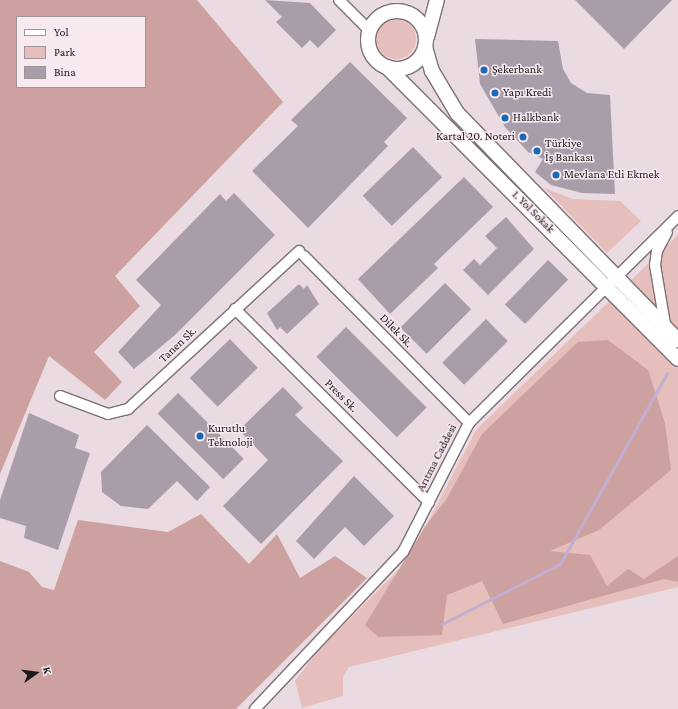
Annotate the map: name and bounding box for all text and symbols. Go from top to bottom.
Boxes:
legend [16,16,146,88]
text: Yol [54,25,69,39]
text: Park [54,45,75,59]
place label: Şekerbank [492,63,542,77]
text: Bina [54,65,76,79]
marker: Şekerbank [479,65,489,75]
place label: Yapı Kredi [503,86,551,100]
marker: Yapı Kredi [490,88,500,98]
place label: Halkbank [513,111,559,125]
marker: Halkbank [500,113,510,123]
place label: Kartal 20. Noteri [436,130,515,144]
marker: Kartal 20. Noteri [518,132,528,142]
place label: Türkiye İş Bankası [545,137,593,165]
marker: Türkiye İş Bankası [532,146,542,156]
place label: Mevlana Etli Ekmek [564,168,660,182]
marker: Mevlana Etli Ekmek [551,170,561,180]
street label: 1. Yol Sokak [509,188,557,236]
street label: Dilek Sk. [376,311,416,351]
street label: Tanen Sk. [156,324,200,366]
street label: Press Sk. [321,376,361,416]
place label: Kurutlu Teknoloji [208,422,253,450]
street label: Arıtma Caddesi [414,422,460,494]
marker: Kurutlu Teknoloji [195,431,205,441]
north arrow [16,653,56,693]
text: K [41,665,54,675]

